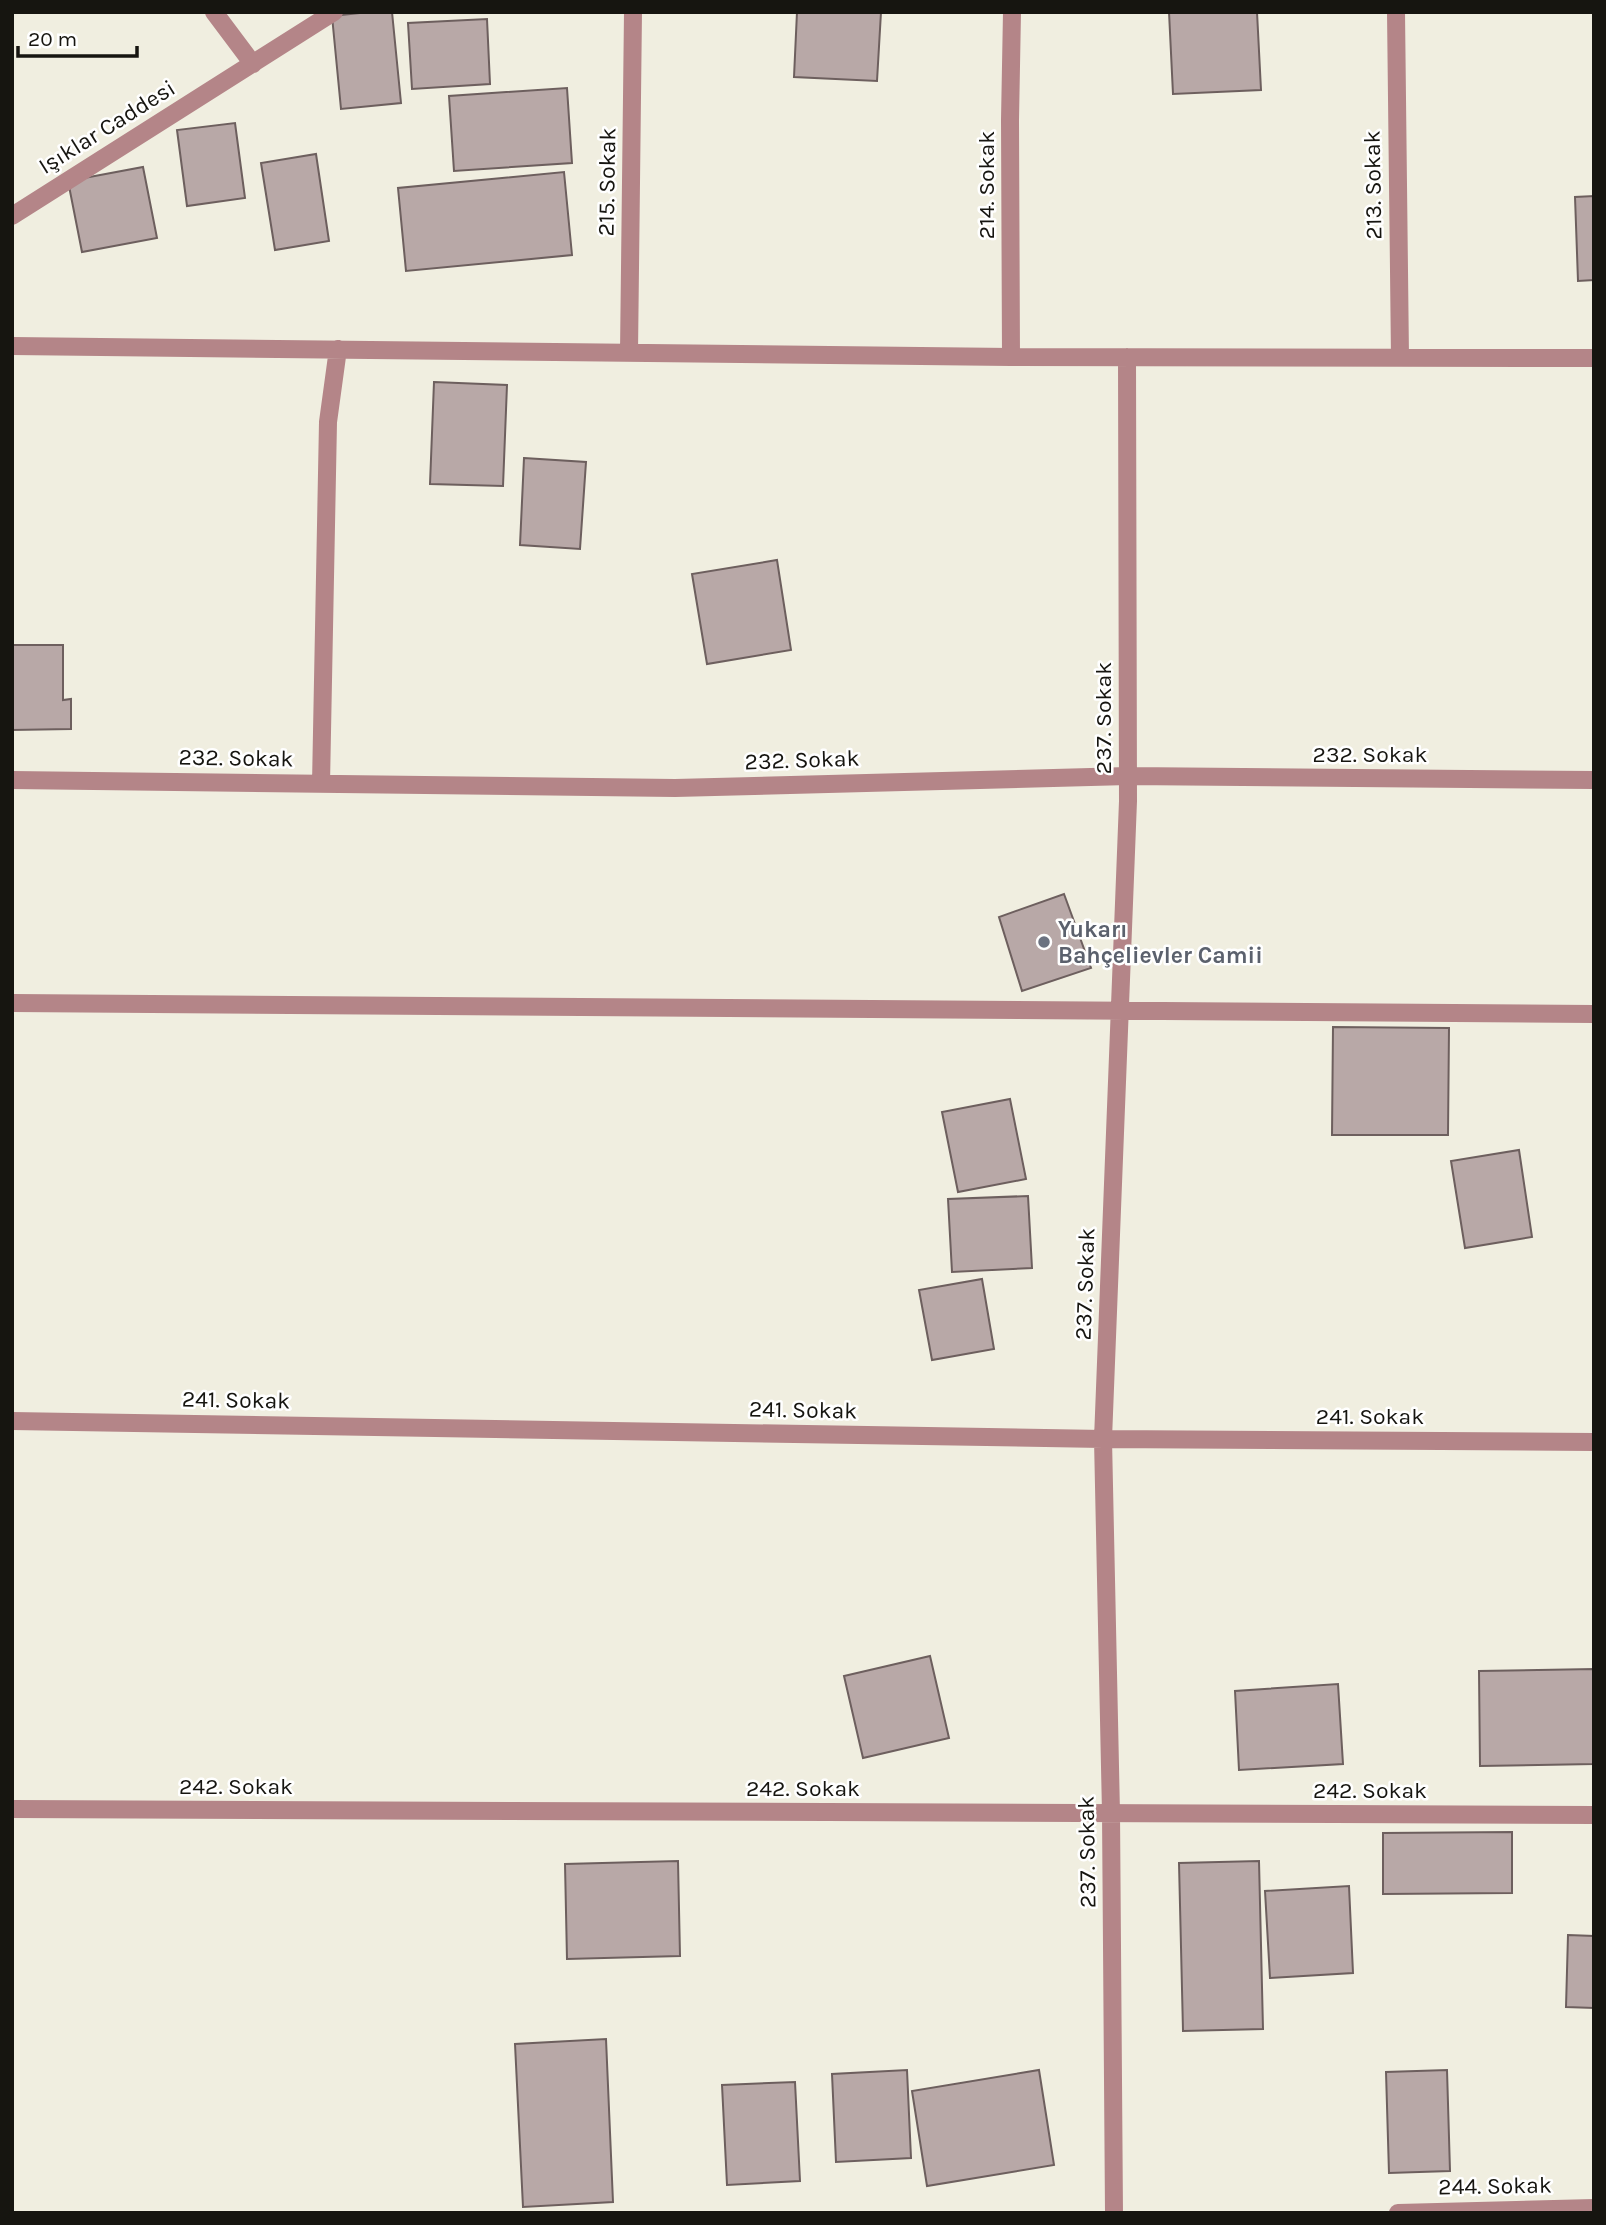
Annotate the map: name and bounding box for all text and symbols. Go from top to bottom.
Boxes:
scale bar [18,14,136,58]
text: 20 m [28,27,77,51]
street label: Işıklar Caddesi [34,74,180,180]
street label: 215. Sokak [593,127,621,237]
street label: 213. Sokak [1359,130,1387,240]
street label: 214. Sokak [973,131,1000,239]
street label: 237. Sokak [1090,662,1117,774]
street label: 232. Sokak [1313,741,1427,768]
street label: 232. Sokak [178,743,294,773]
street label: 232. Sokak [744,745,860,775]
place label: Yukarı Bahçelievler Camii [1058,916,1263,969]
marker: Yukarı Bahçelievler Camii [1036,934,1052,950]
street label: 237. Sokak [1070,1227,1100,1341]
street label: 241. Sokak [182,1386,290,1414]
street label: 241. Sokak [749,1396,857,1424]
street label: 241. Sokak [1316,1403,1424,1430]
street label: 242. Sokak [179,1773,293,1800]
street label: 242. Sokak [746,1775,860,1802]
street label: 242. Sokak [1313,1777,1427,1804]
street label: 237. Sokak [1073,1796,1101,1908]
street label: 244. Sokak [1438,2172,1552,2200]

